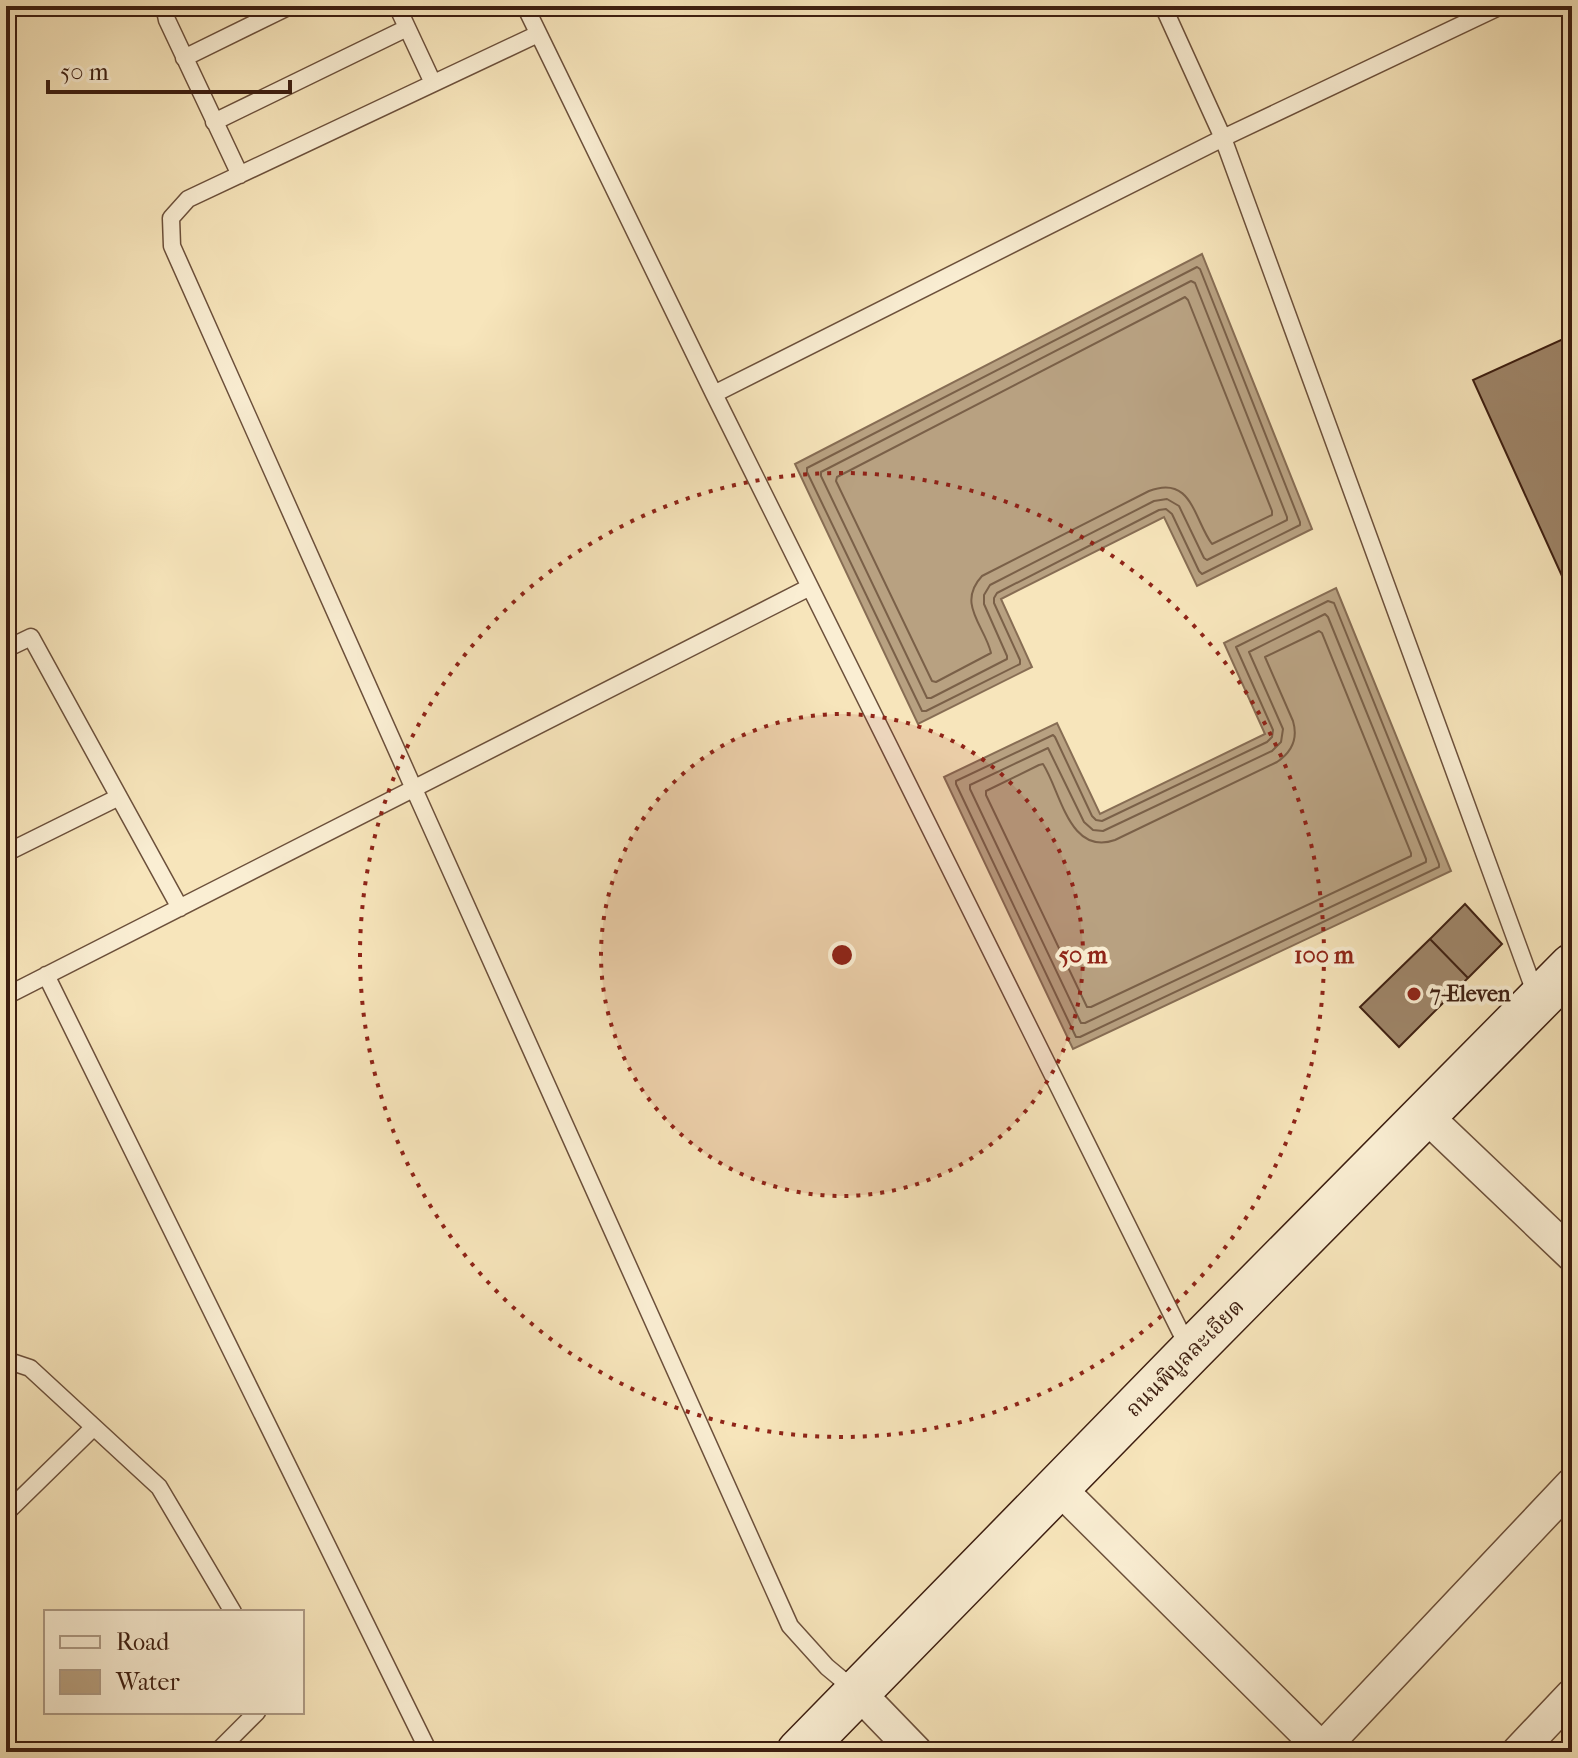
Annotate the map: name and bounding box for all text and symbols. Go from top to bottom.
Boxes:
scale bar [48,44,290,94]
text: 50 m [60,58,109,86]
centre of rings [828,941,856,969]
text: 50 m [1059,941,1108,969]
text: 100 m [1294,941,1355,969]
place label: 7-Eleven [1429,981,1511,1007]
marker: 7-Eleven [1405,985,1423,1003]
street label: ถนนพิบูลละเอียด [1120,1293,1250,1423]
legend [44,1610,304,1714]
text: Road [116,1628,170,1656]
text: Water [115,1668,180,1696]

